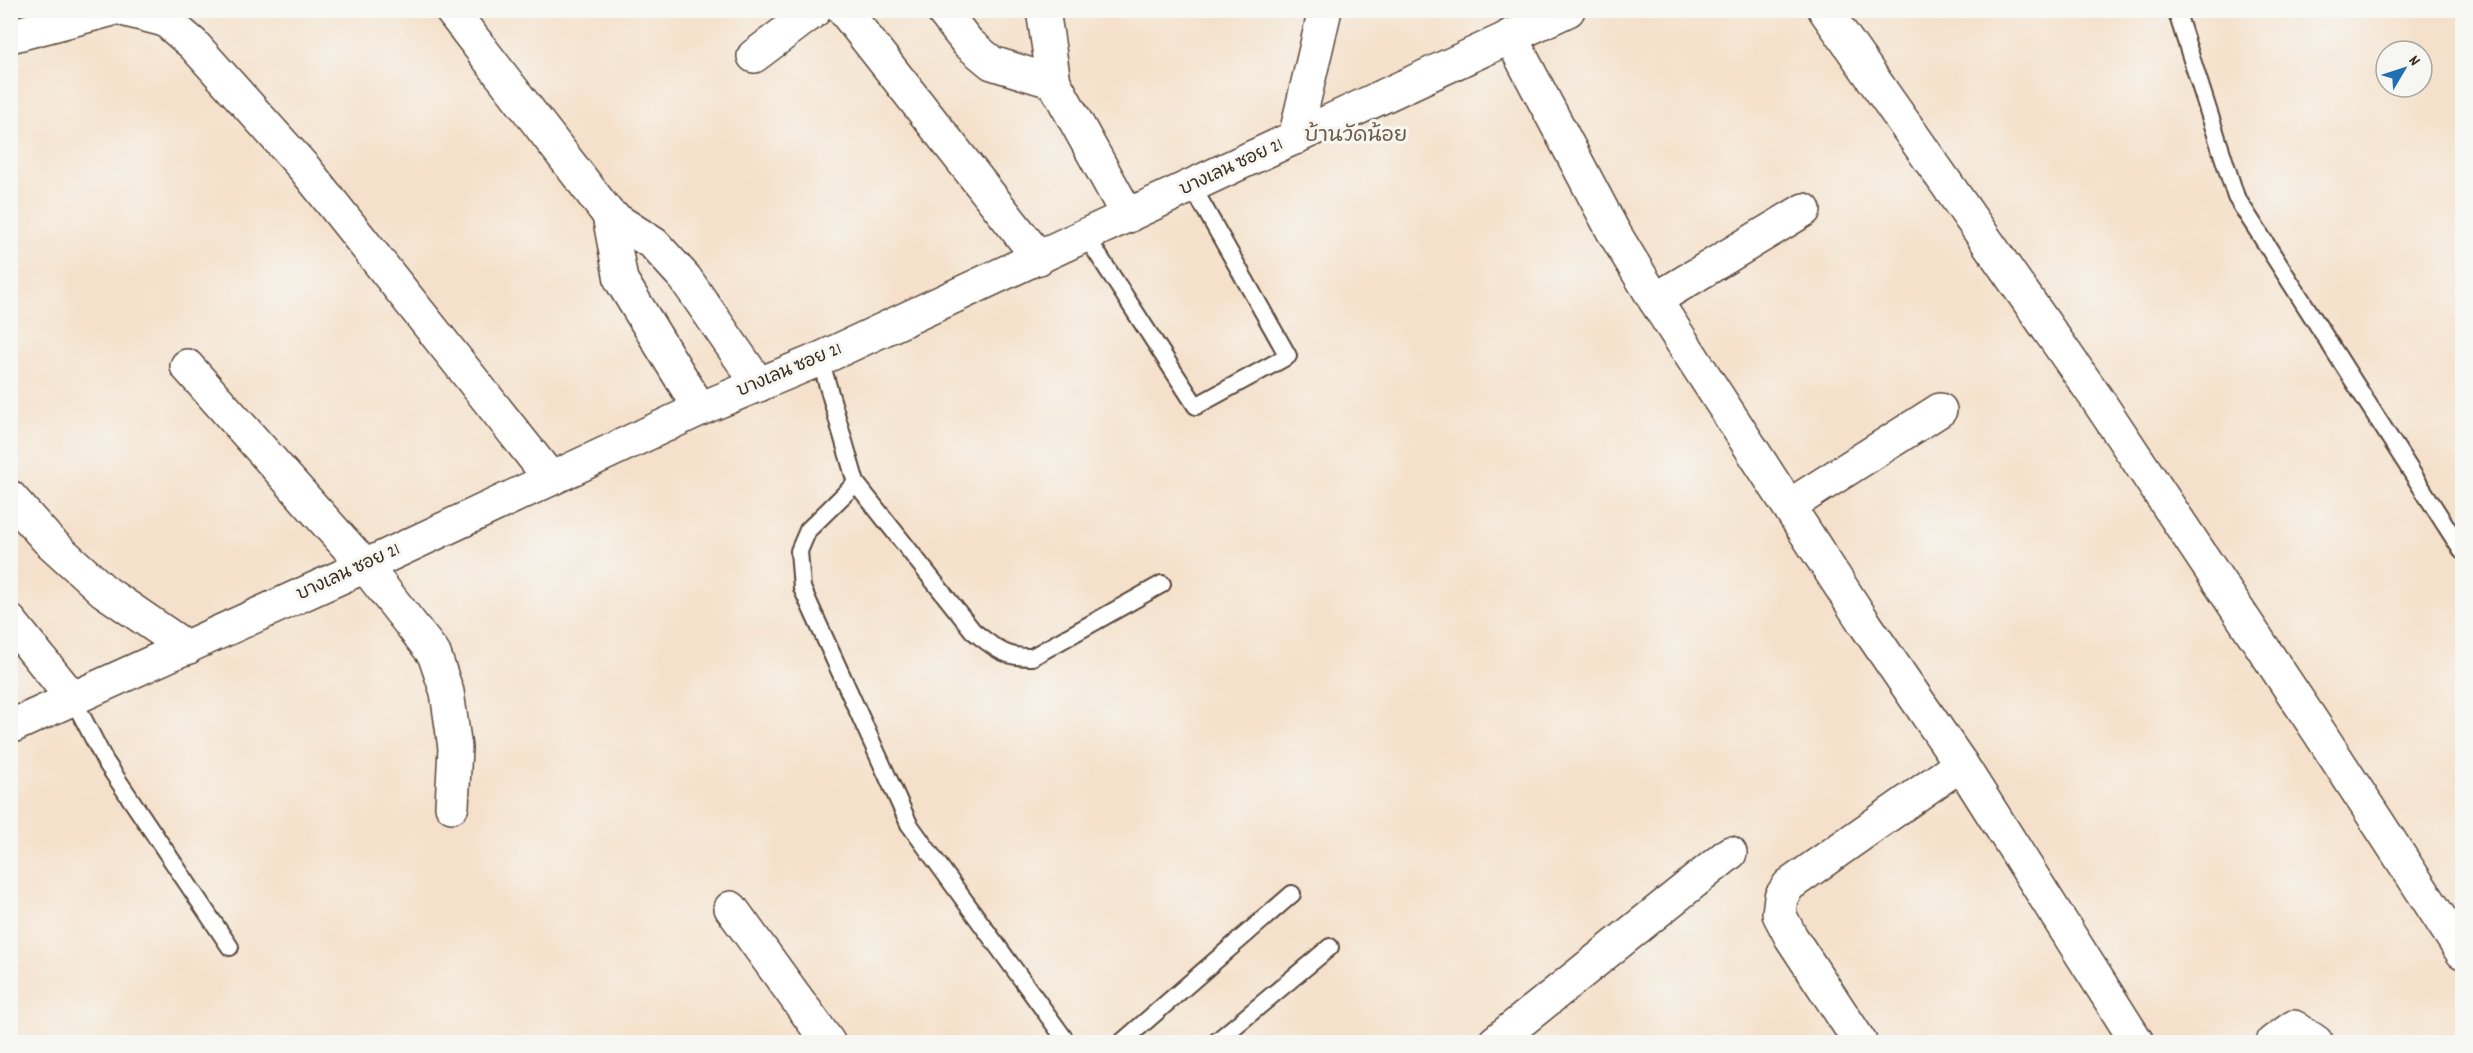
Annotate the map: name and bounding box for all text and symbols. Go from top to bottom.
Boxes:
north arrow [2374,39,2434,99]
text: N [2402,51,2425,72]
district label: บ้านวัดน้อย [1305,121,1407,152]
street label: บางเลน ซอย 21 [1176,133,1288,203]
street label: บางเลน ซอย 21 [734,338,846,404]
street label: บางเลน ซอย 21 [293,538,405,608]

